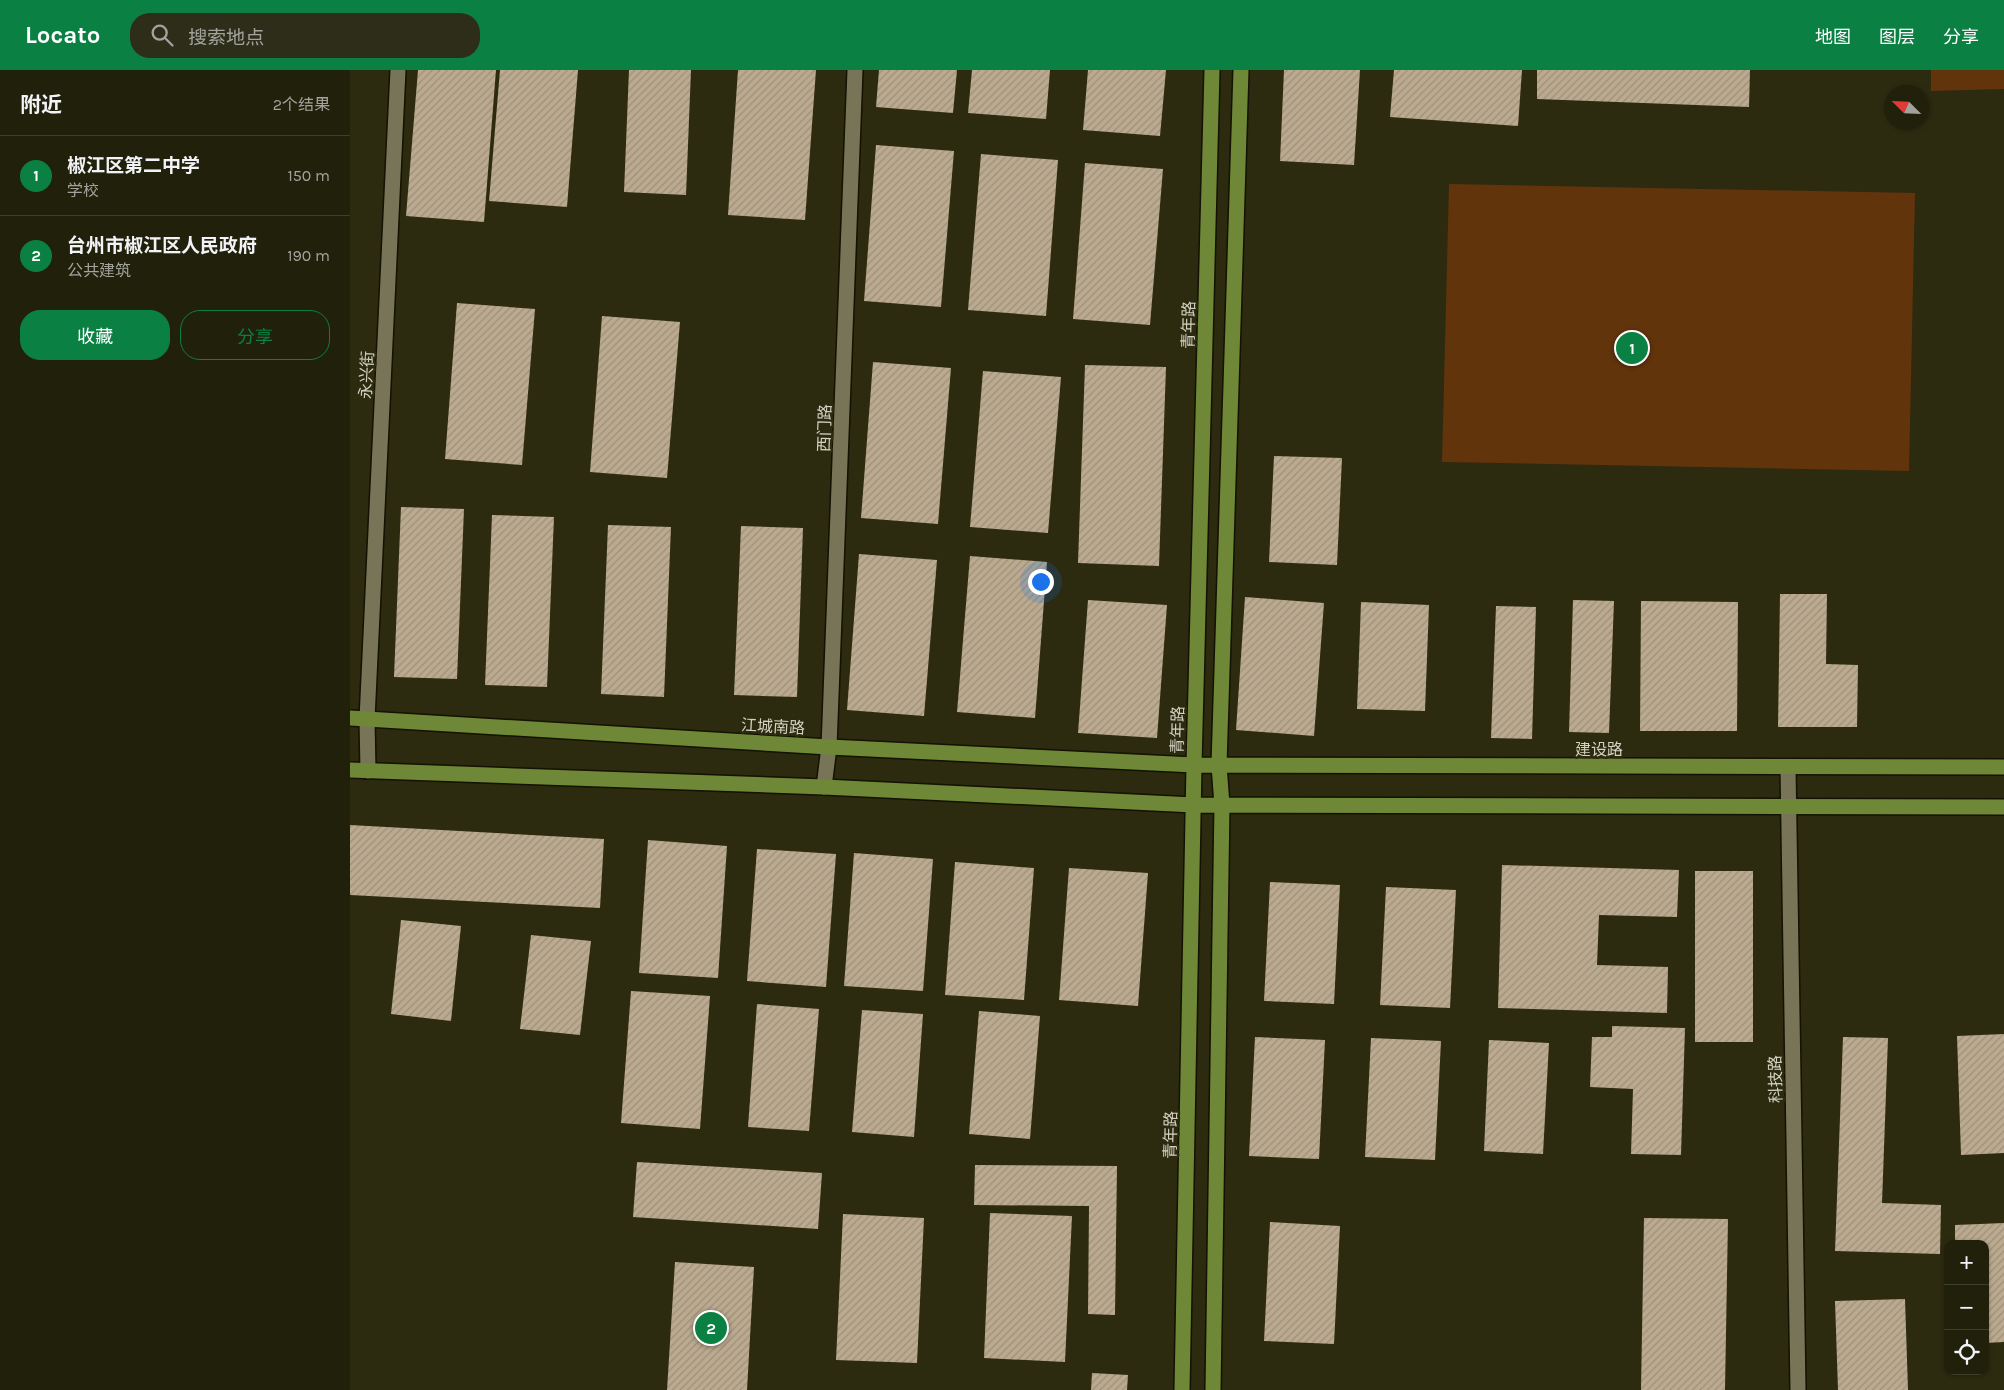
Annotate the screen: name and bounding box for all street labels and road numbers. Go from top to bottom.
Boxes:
street label: 青年路 [1179,301,1198,349]
street label: 永兴街 [356,351,377,399]
street label: 西门路 [814,404,835,452]
street label: 青年路 [1168,706,1187,754]
street label: 江城南路 [741,715,805,738]
street label: 建设路 [1575,740,1623,759]
street label: 科技路 [1766,1055,1785,1103]
street label: 青年路 [1161,1111,1180,1159]

